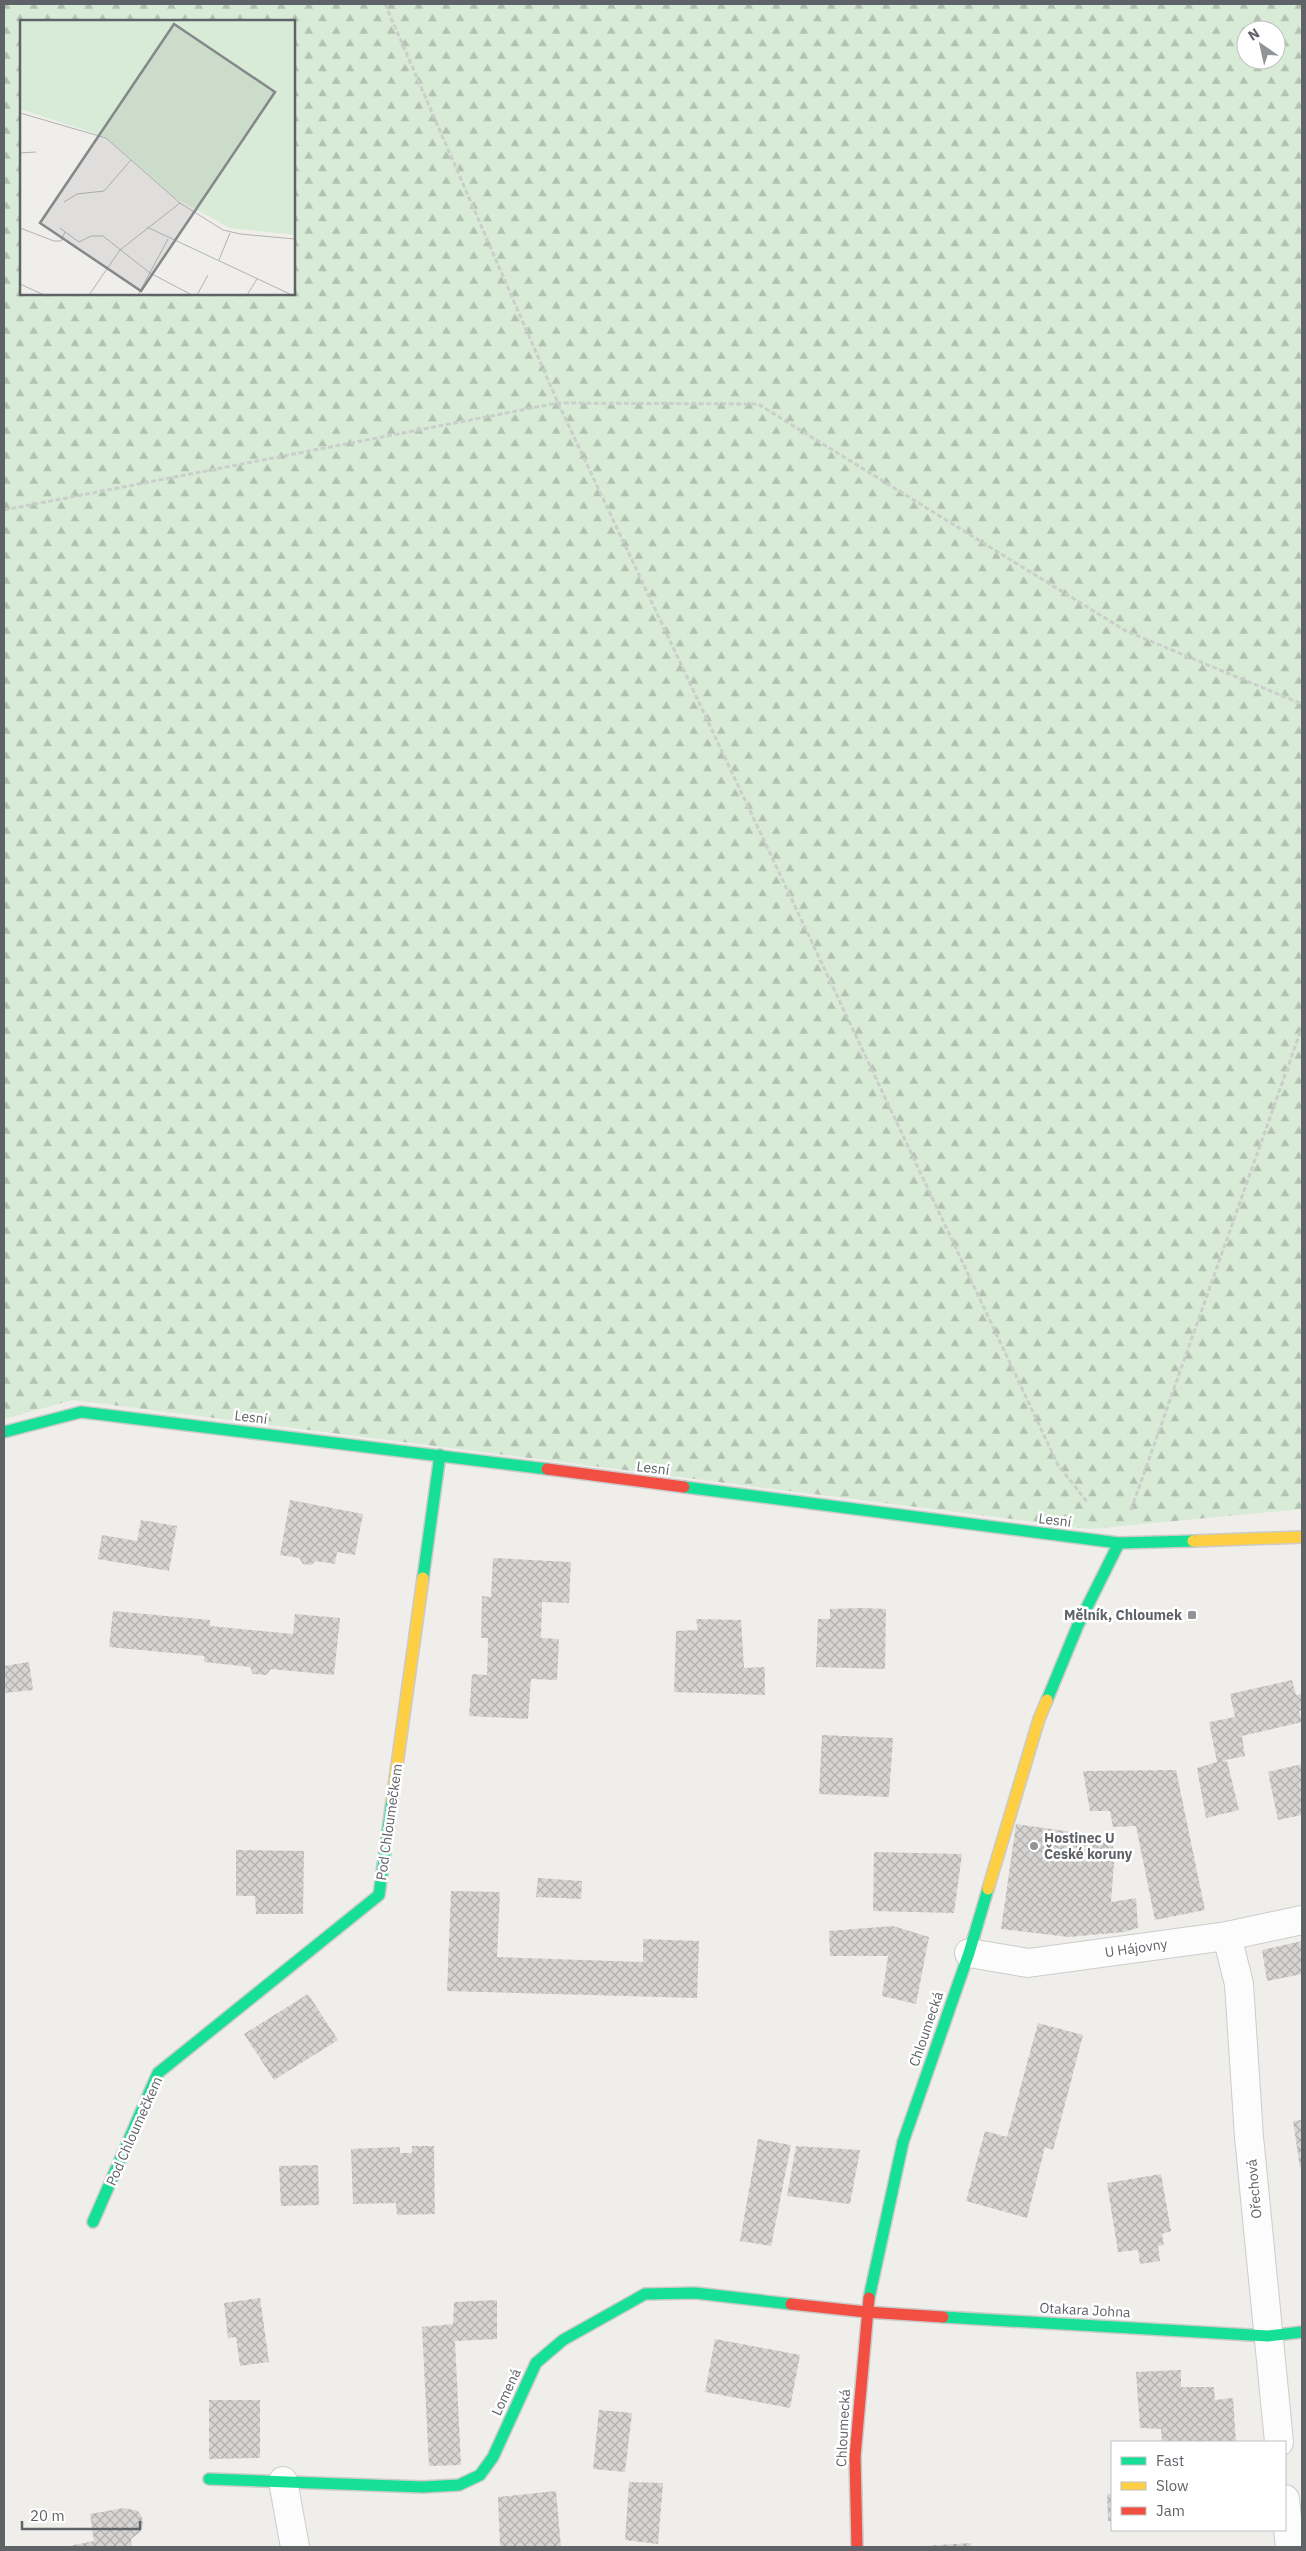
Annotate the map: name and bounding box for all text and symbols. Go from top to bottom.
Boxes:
inset map [20,20,295,295]
north arrow [1236,20,1286,70]
text: N [1244,24,1263,45]
street label: Lesní [234,1406,269,1428]
street label: Lesní [636,1457,671,1479]
street label: Lesní [1038,1509,1073,1531]
place label: Mělník, Chloumek [1064,1606,1183,1624]
marker: Mělník, Chloumek [1186,1609,1198,1621]
street label: Pod Chloumečkem [372,1762,406,1882]
place label: Hostinec U České koruny [1044,1829,1133,1863]
marker: Hostinec U České koruny [1028,1840,1040,1852]
street label: U Hájovny [1103,1935,1169,1961]
street label: Chloumecká [905,1989,947,2069]
street label: Pod Chloumečkem [102,2074,166,2188]
street label: Ořechová [1242,2158,1266,2219]
street label: Otakara Johna [1039,2299,1132,2321]
street label: Lomená [487,2365,525,2418]
street label: Chloumecká [832,2388,854,2467]
legend [1111,2441,1286,2531]
text: Fast [1156,2451,1184,2470]
text: Slow [1156,2476,1189,2495]
scale bar [22,2498,140,2530]
text: Jam [1156,2501,1185,2520]
text: 20 m [30,2506,65,2525]

